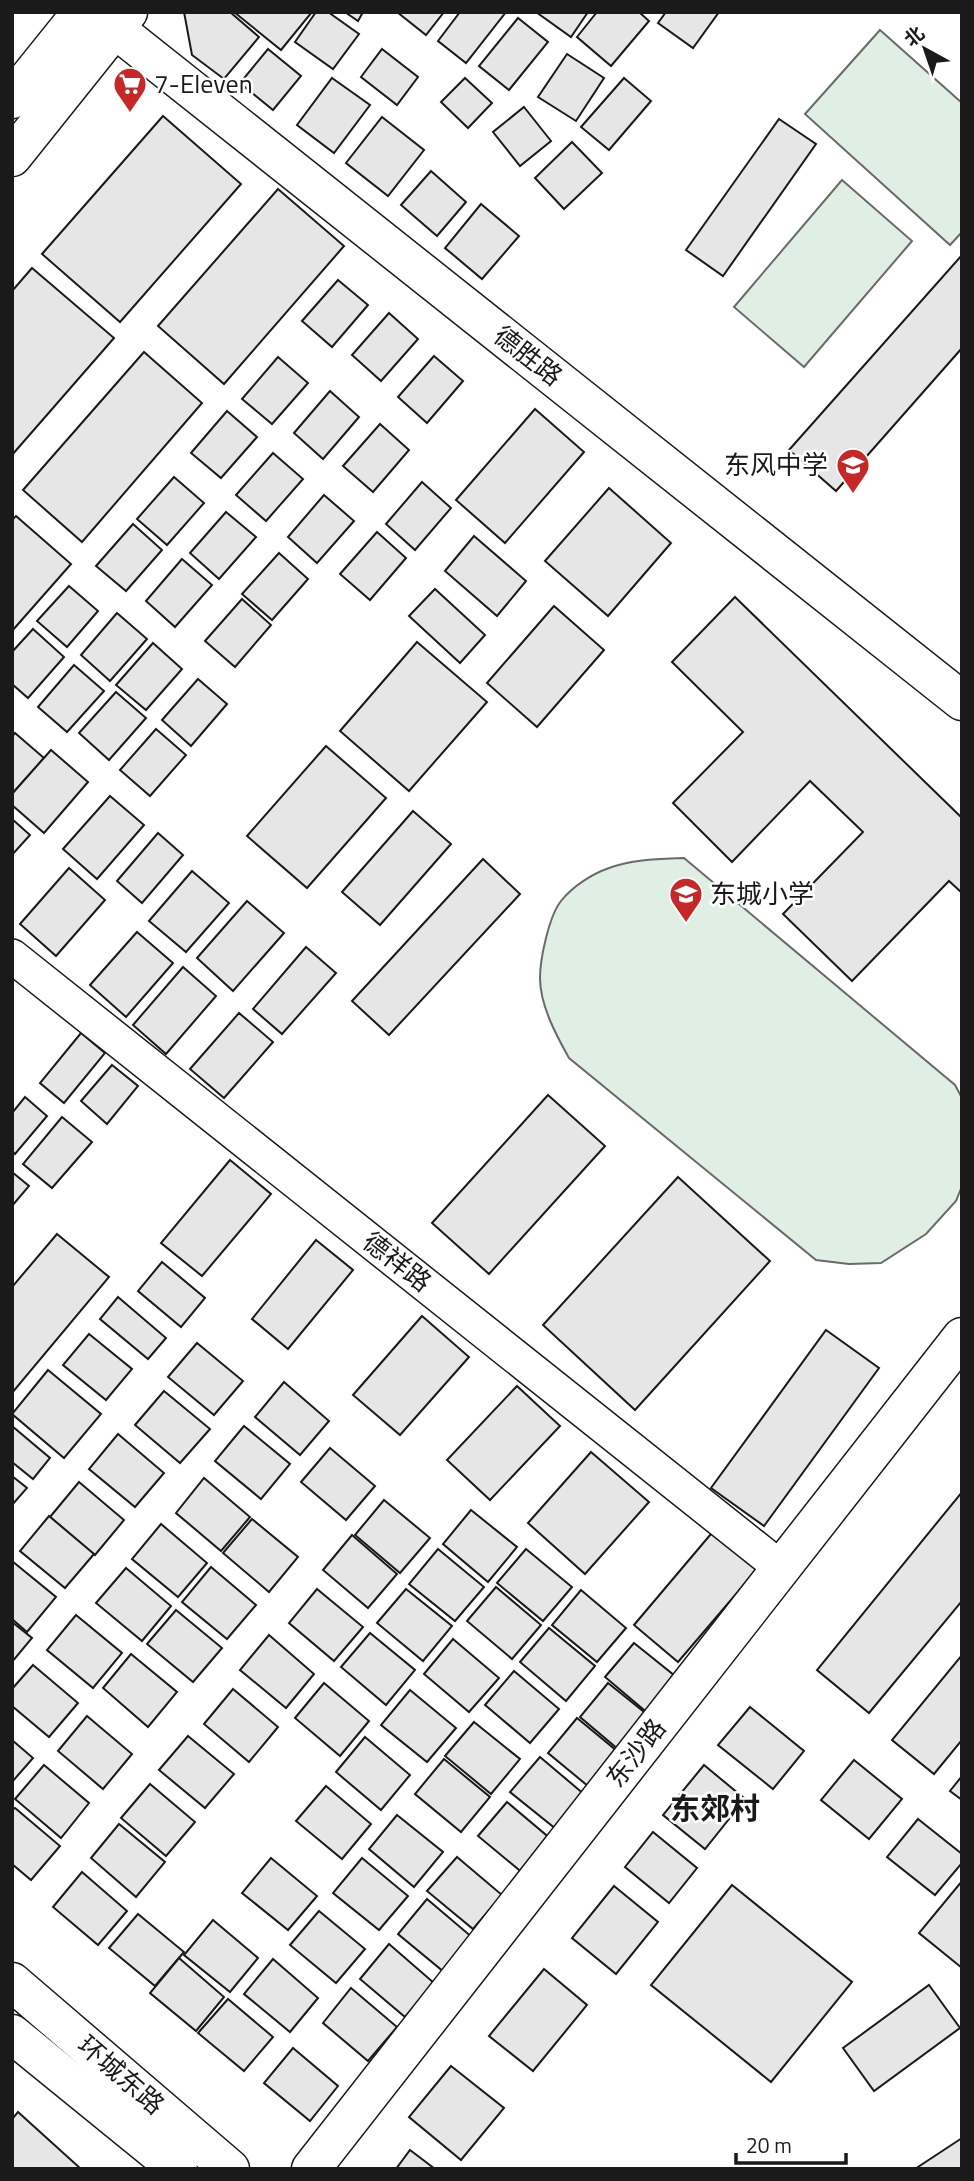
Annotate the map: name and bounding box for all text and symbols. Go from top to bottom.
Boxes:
north arrow [890,14,960,84]
text: 北 [897,18,930,53]
place label: 7-Eleven [154,64,253,103]
supermarket icon: 7-Eleven [111,65,149,114]
street label: 德胜路 [486,316,571,395]
place label: 东风中学 [724,445,828,484]
school or university icon: 东风中学 [834,446,872,495]
place label: 东城小学 [710,874,814,913]
school or university icon: 东城小学 [667,875,705,924]
street label: 德祥路 [355,1222,440,1301]
street label: 东沙路 [596,1710,675,1795]
district label: 东郊村 [670,1785,760,1831]
street label: 环城东路 [69,2026,173,2123]
scale bar [736,2122,846,2166]
text: 20 m [746,2129,792,2161]

